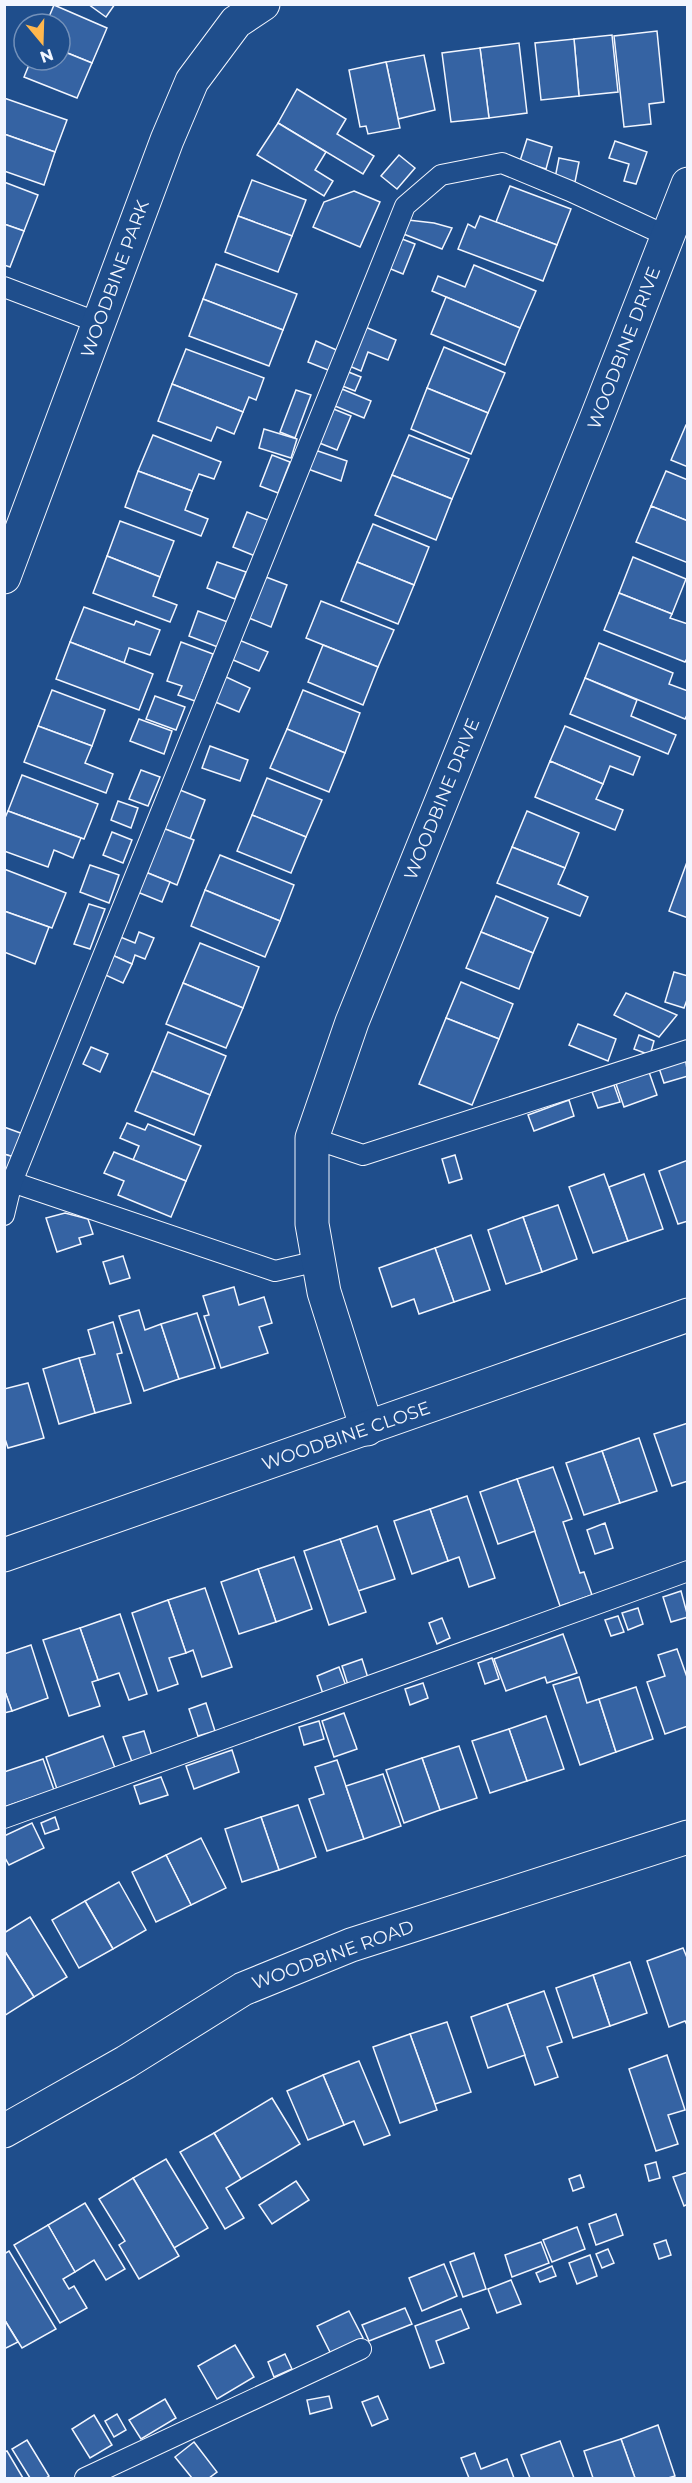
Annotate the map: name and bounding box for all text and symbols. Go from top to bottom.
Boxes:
north arrow [12,12,72,72]
text: N [38,45,56,67]
street label: WOODBINE PARK [76,197,154,361]
street label: WOODBINE DRIVE [583,264,665,432]
street label: WOODBINE DRIVE [399,715,485,883]
street label: WOODBINE CLOSE [259,1397,433,1475]
street label: WOODBINE ROAD [249,1915,417,1995]

